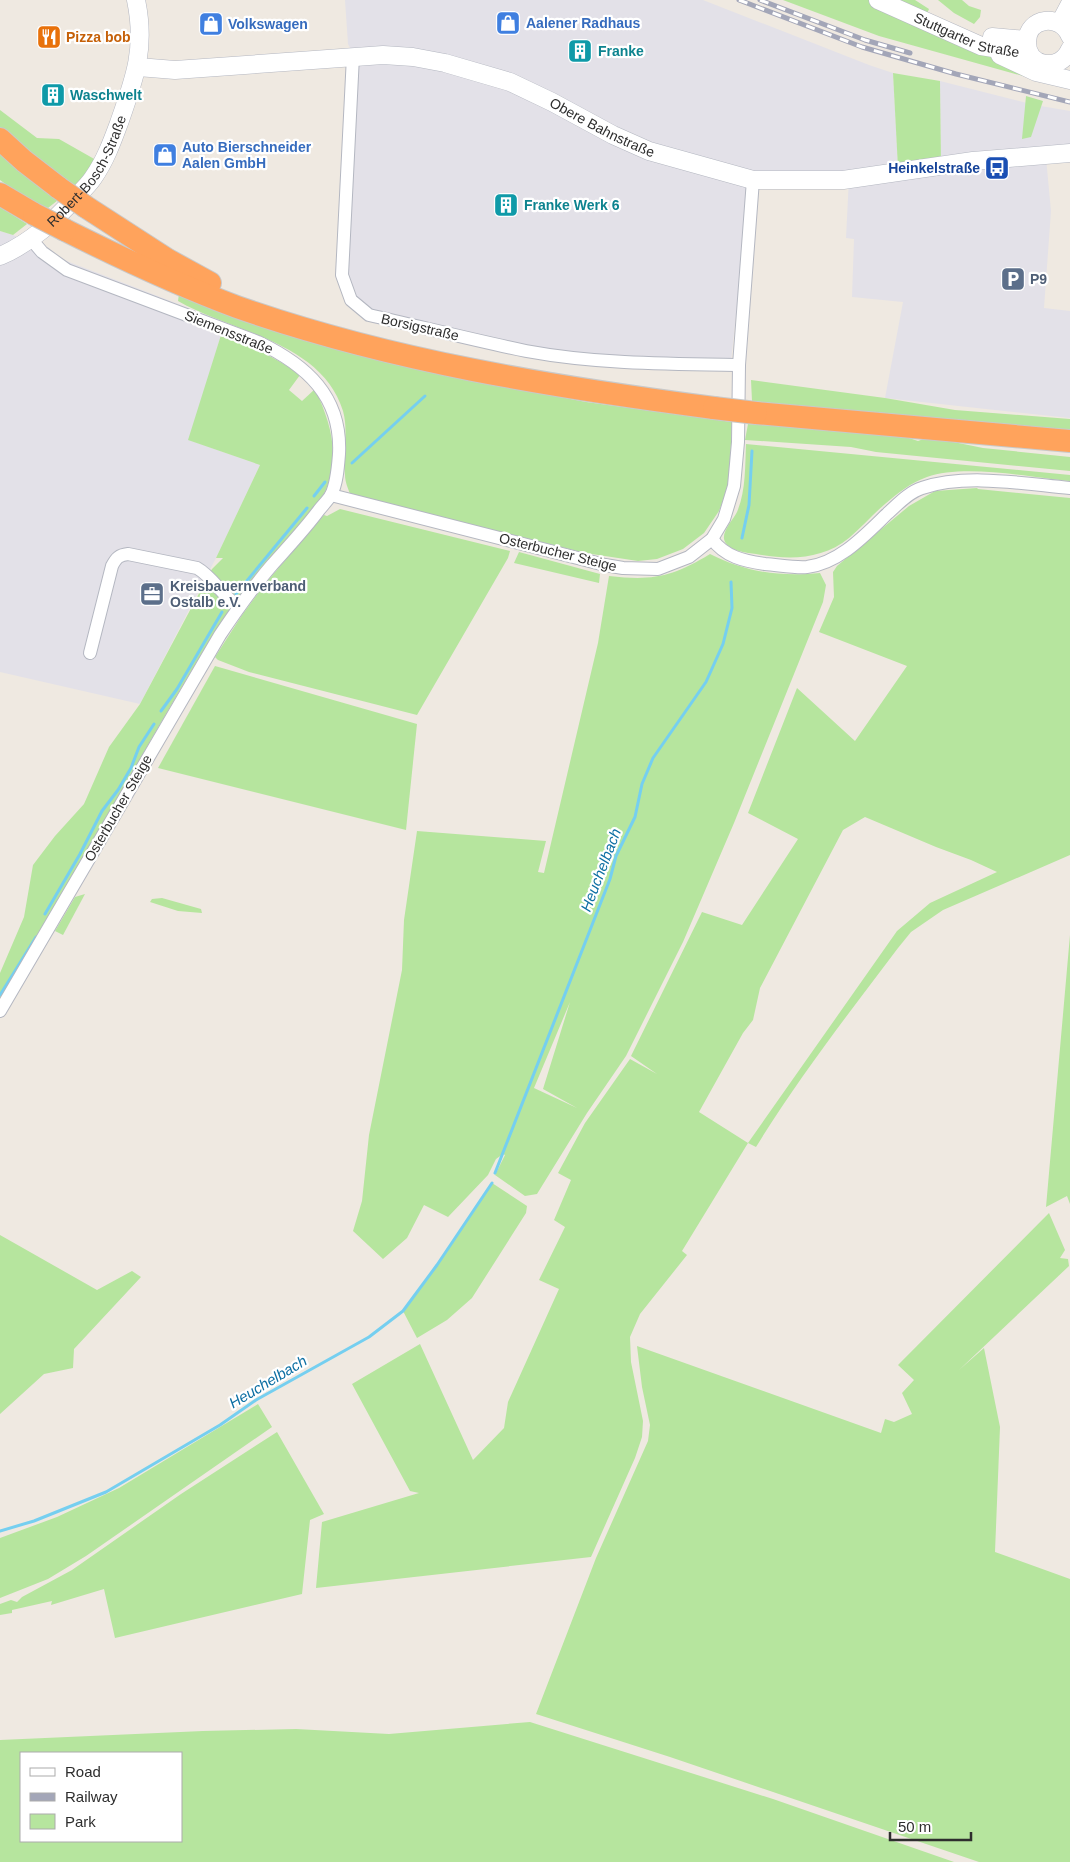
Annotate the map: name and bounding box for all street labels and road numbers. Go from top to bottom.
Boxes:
street label: Stuttgarter Straße [912,9,1021,60]
street label: Obere Bahnstraße [547,94,657,160]
street label: Robert-Bosch-Straße [44,113,129,230]
street label: Siemensstraße [182,307,276,357]
street label: Borsigstraße [380,310,461,344]
street label: Osterbucher Steige [498,530,619,574]
street label: Osterbucher Steige [81,752,155,864]

